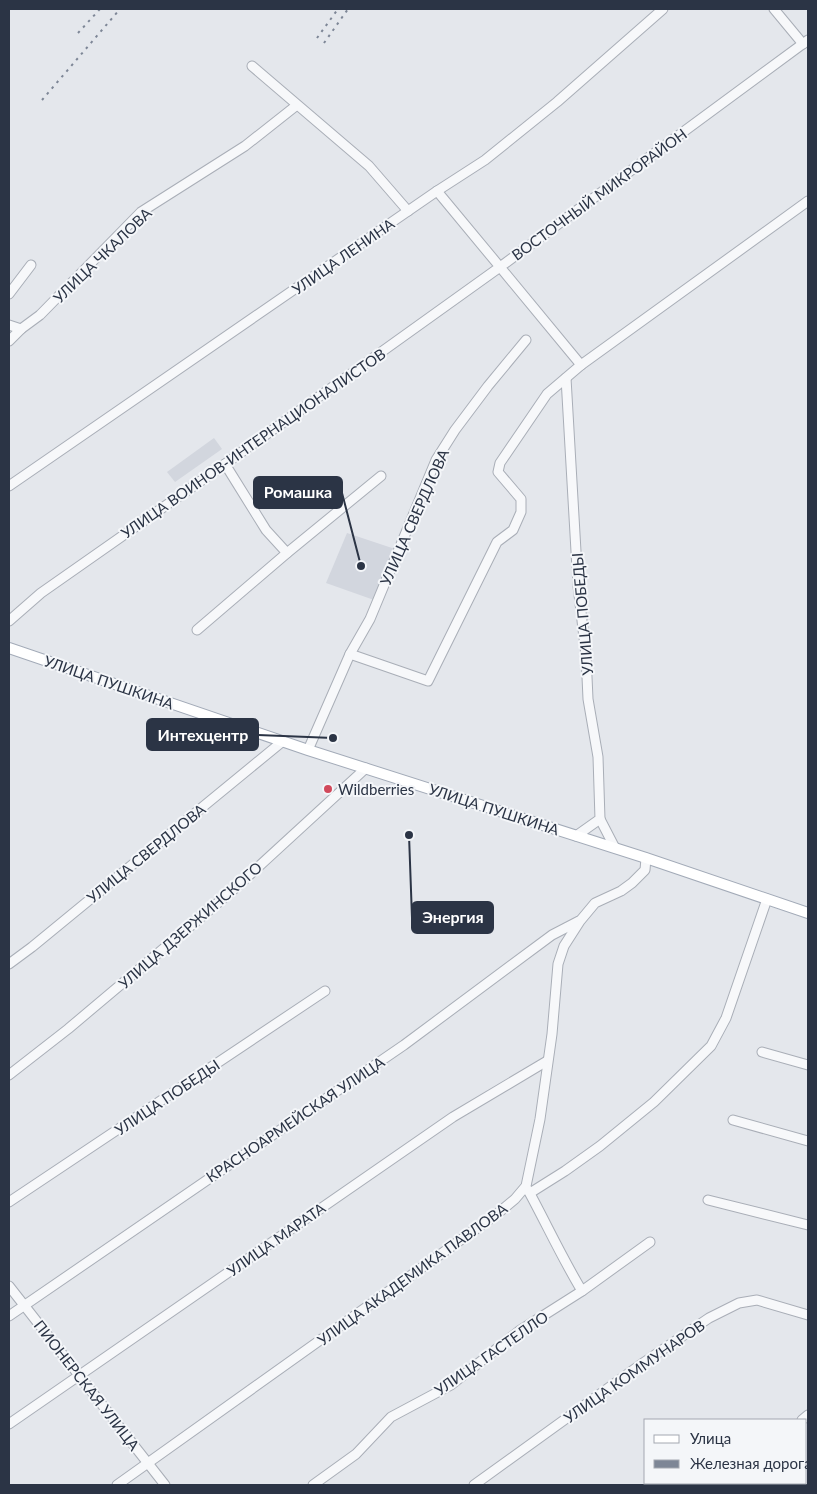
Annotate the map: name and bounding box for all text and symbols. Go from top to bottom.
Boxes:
street label: ВОСТОЧНЫЙ МИКРОРАЙОН [508,124,690,264]
street label: УЛИЦА ЧКАЛОВА [49,203,155,306]
street label: УЛИЦА ЛЕНИНА [288,214,398,298]
street label: УЛИЦА ВОИНОВ-ИНТЕРНАЦИОНАЛИСТОВ [117,344,389,542]
street label: УЛИЦА СВЕРДЛОВА [376,445,453,588]
callout: Ромашка [254,477,342,508]
text: Ромашка [264,482,332,501]
street label: УЛИЦА ПОБЕДЫ [568,552,596,676]
street label: УЛИЦА ПУШКИНА [42,651,177,713]
callout: Интехцентр [147,719,258,750]
text: Интехцентр [158,725,248,744]
street label: УЛИЦА ПУШКИНА [426,779,562,839]
place label: Wildberries [338,780,414,798]
marker: Wildberries [322,783,334,795]
street label: УЛИЦА СВЕРДЛОВА [83,799,210,906]
street label: УЛИЦА ДЗЕРЖИНСКОГО [115,858,265,992]
callout: Энергия [412,902,493,933]
text: Энергия [422,907,484,926]
street label: КРАСНОАРМЕЙСКАЯ УЛИЦА [202,1052,388,1186]
street label: УЛИЦА ПОБЕДЫ [111,1055,223,1139]
street label: УЛИЦА МАРАТА [223,1198,329,1280]
street label: УЛИЦА АКАДЕМИКА ПАВЛОВА [314,1199,511,1349]
street label: УЛИЦА ГАСТЕЛЛО [431,1307,551,1399]
street label: ПИОНЕРСКАЯ УЛИЦА [31,1316,144,1454]
street label: УЛИЦА КОММУНАРОВ [560,1316,708,1426]
legend [644,1419,807,1484]
text: Улица [690,1429,731,1447]
text: Железная дорога [690,1454,812,1472]

